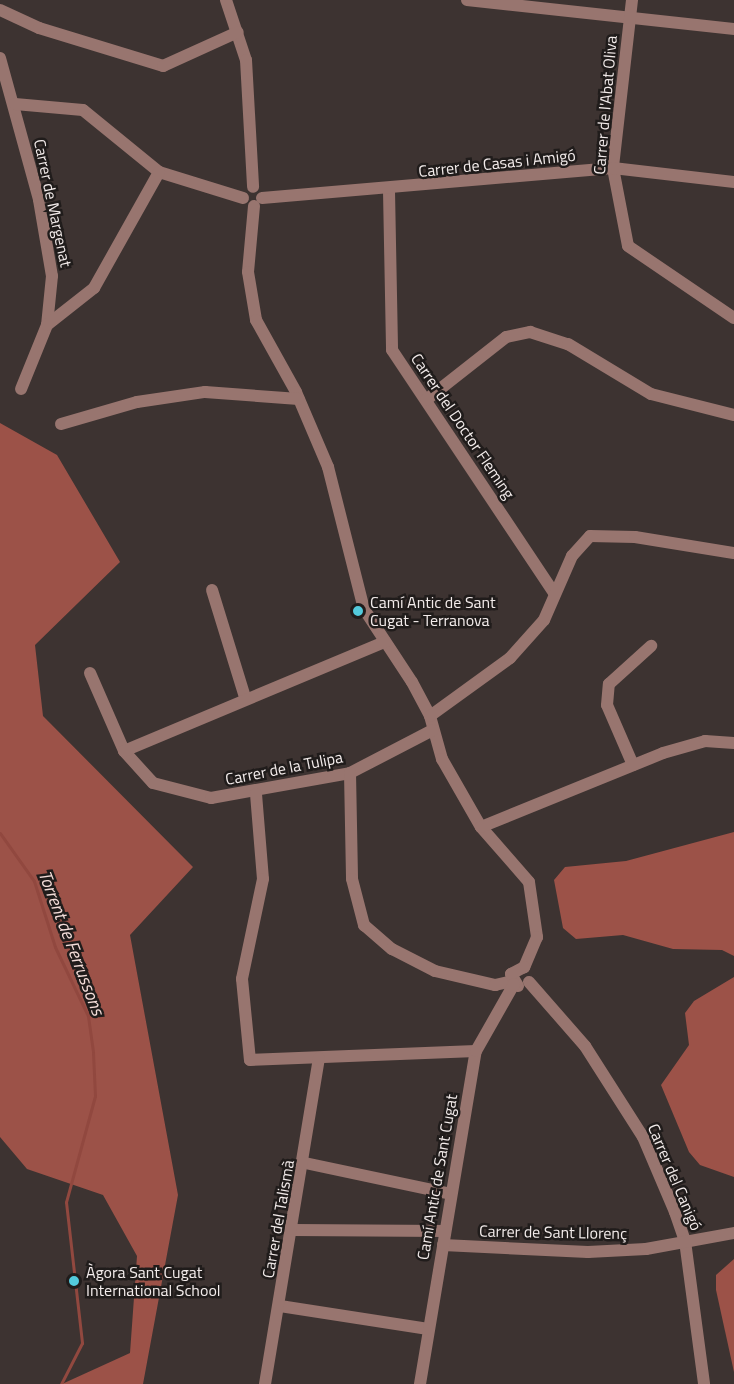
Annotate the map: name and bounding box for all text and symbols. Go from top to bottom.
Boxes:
street label: Carrer de l'Abat Oliva [589,35,621,175]
street label: Carrer de Margenat [30,137,76,269]
street label: Carrer de Casas i Amigó [417,145,577,181]
street label: Carrer del Doctor Fleming [407,350,519,502]
place label: Camí Antic de Sant Cugat - Terranova [370,592,496,630]
marker: Camí Antic de Sant Cugat - Terranova [351,604,365,618]
street label: Carrer de la Tulipa [224,747,344,789]
water label: Torrent de Ferrussons [33,868,109,1018]
street label: Camí Antic de Sant Cugat [413,1093,461,1261]
street label: Carrer del Canigó [644,1121,706,1233]
street label: Carrer del Talismà [258,1158,298,1280]
street label: Carrer de Sant Llorenç [479,1221,627,1243]
place label: Àgora Sant Cugat International School [86,1262,221,1300]
marker: Àgora Sant Cugat International School [67,1274,81,1288]

